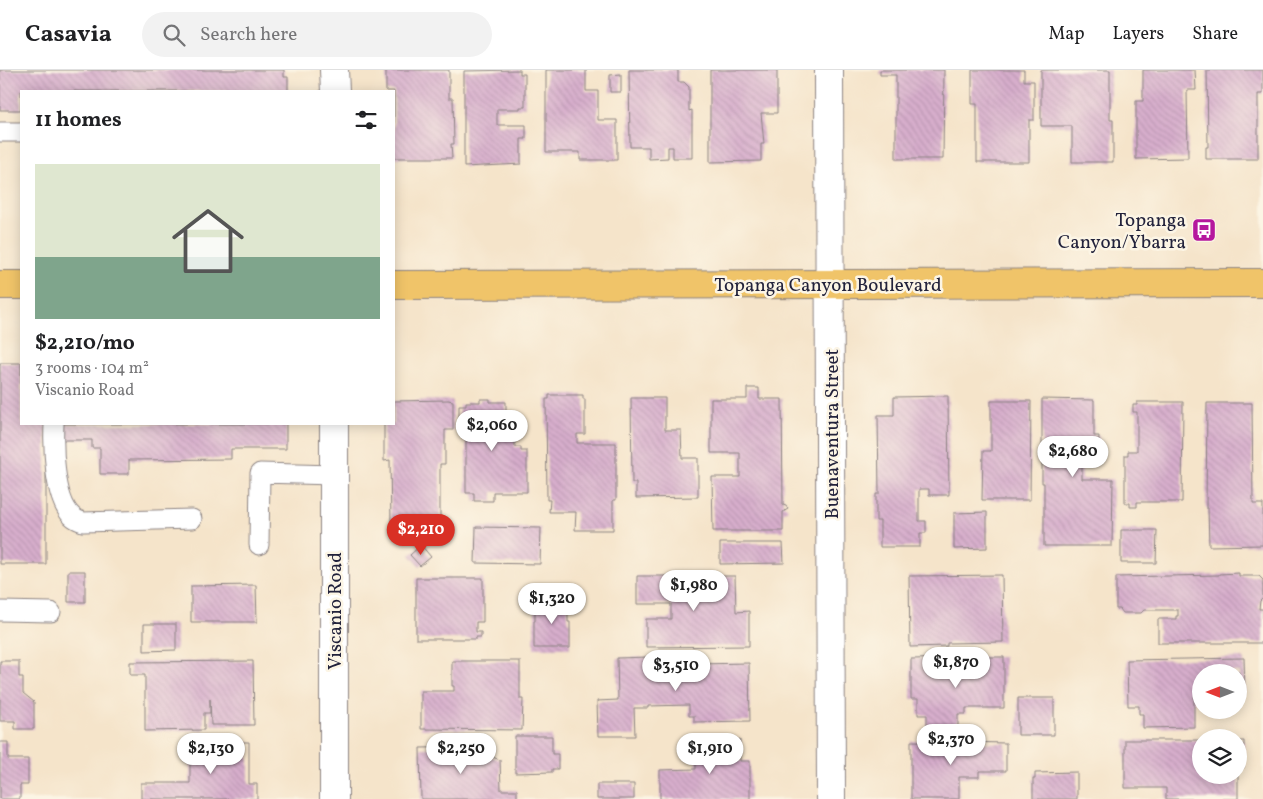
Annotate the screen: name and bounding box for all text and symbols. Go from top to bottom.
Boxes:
search box [142,12,492,57]
text: Casavia [25,18,112,52]
icon: search [160,21,188,49]
text: Search here [200,22,297,48]
text: Map [1048,22,1084,47]
text: Layers [1112,22,1164,47]
text: Share [1192,22,1238,47]
text: 11 homes [35,106,122,135]
icon: filters [352,106,380,134]
icon: home [163,196,253,286]
place label: Topanga Canyon/Ybarra [1058,208,1186,256]
bus stop icon: Topanga Canyon/Ybarra [1191,217,1217,243]
street label: Topanga Canyon Boulevard [714,273,942,299]
text: $2,210/mo [35,329,135,358]
street label: Buenaventura Street [820,348,846,519]
text: 3 rooms · 104 m² [35,358,149,380]
text: Viscanio Road [35,380,134,402]
pin: $2,060 [451,410,533,452]
text: $2,060 [467,415,517,437]
pin: $2,680 [1032,436,1114,478]
text: $2,680 [1048,441,1098,463]
pin: $2,210 [380,514,462,556]
text: $2,210 [398,519,444,541]
street label: Viscanio Road [323,552,349,670]
pin: $1,980 [653,570,735,612]
text: $1,980 [670,575,718,597]
pin: $1,320 [511,582,593,625]
text: $1,320 [529,588,575,610]
pin: $1,870 [915,646,997,689]
pin: $3,510 [635,650,717,692]
text: $1,870 [933,652,979,674]
text: $3,510 [653,655,699,677]
north arrow [1192,664,1248,719]
map controls [1192,664,1247,784]
pin: $2,370 [910,724,992,766]
text: $2,370 [928,729,974,751]
button: layers [1192,729,1247,784]
pin: $2,130 [170,732,252,775]
pin: $2,250 [420,732,502,775]
pin: $1,910 [669,732,751,775]
text: $2,130 [188,738,234,760]
text: $2,250 [437,738,485,760]
text: $1,910 [687,738,733,760]

